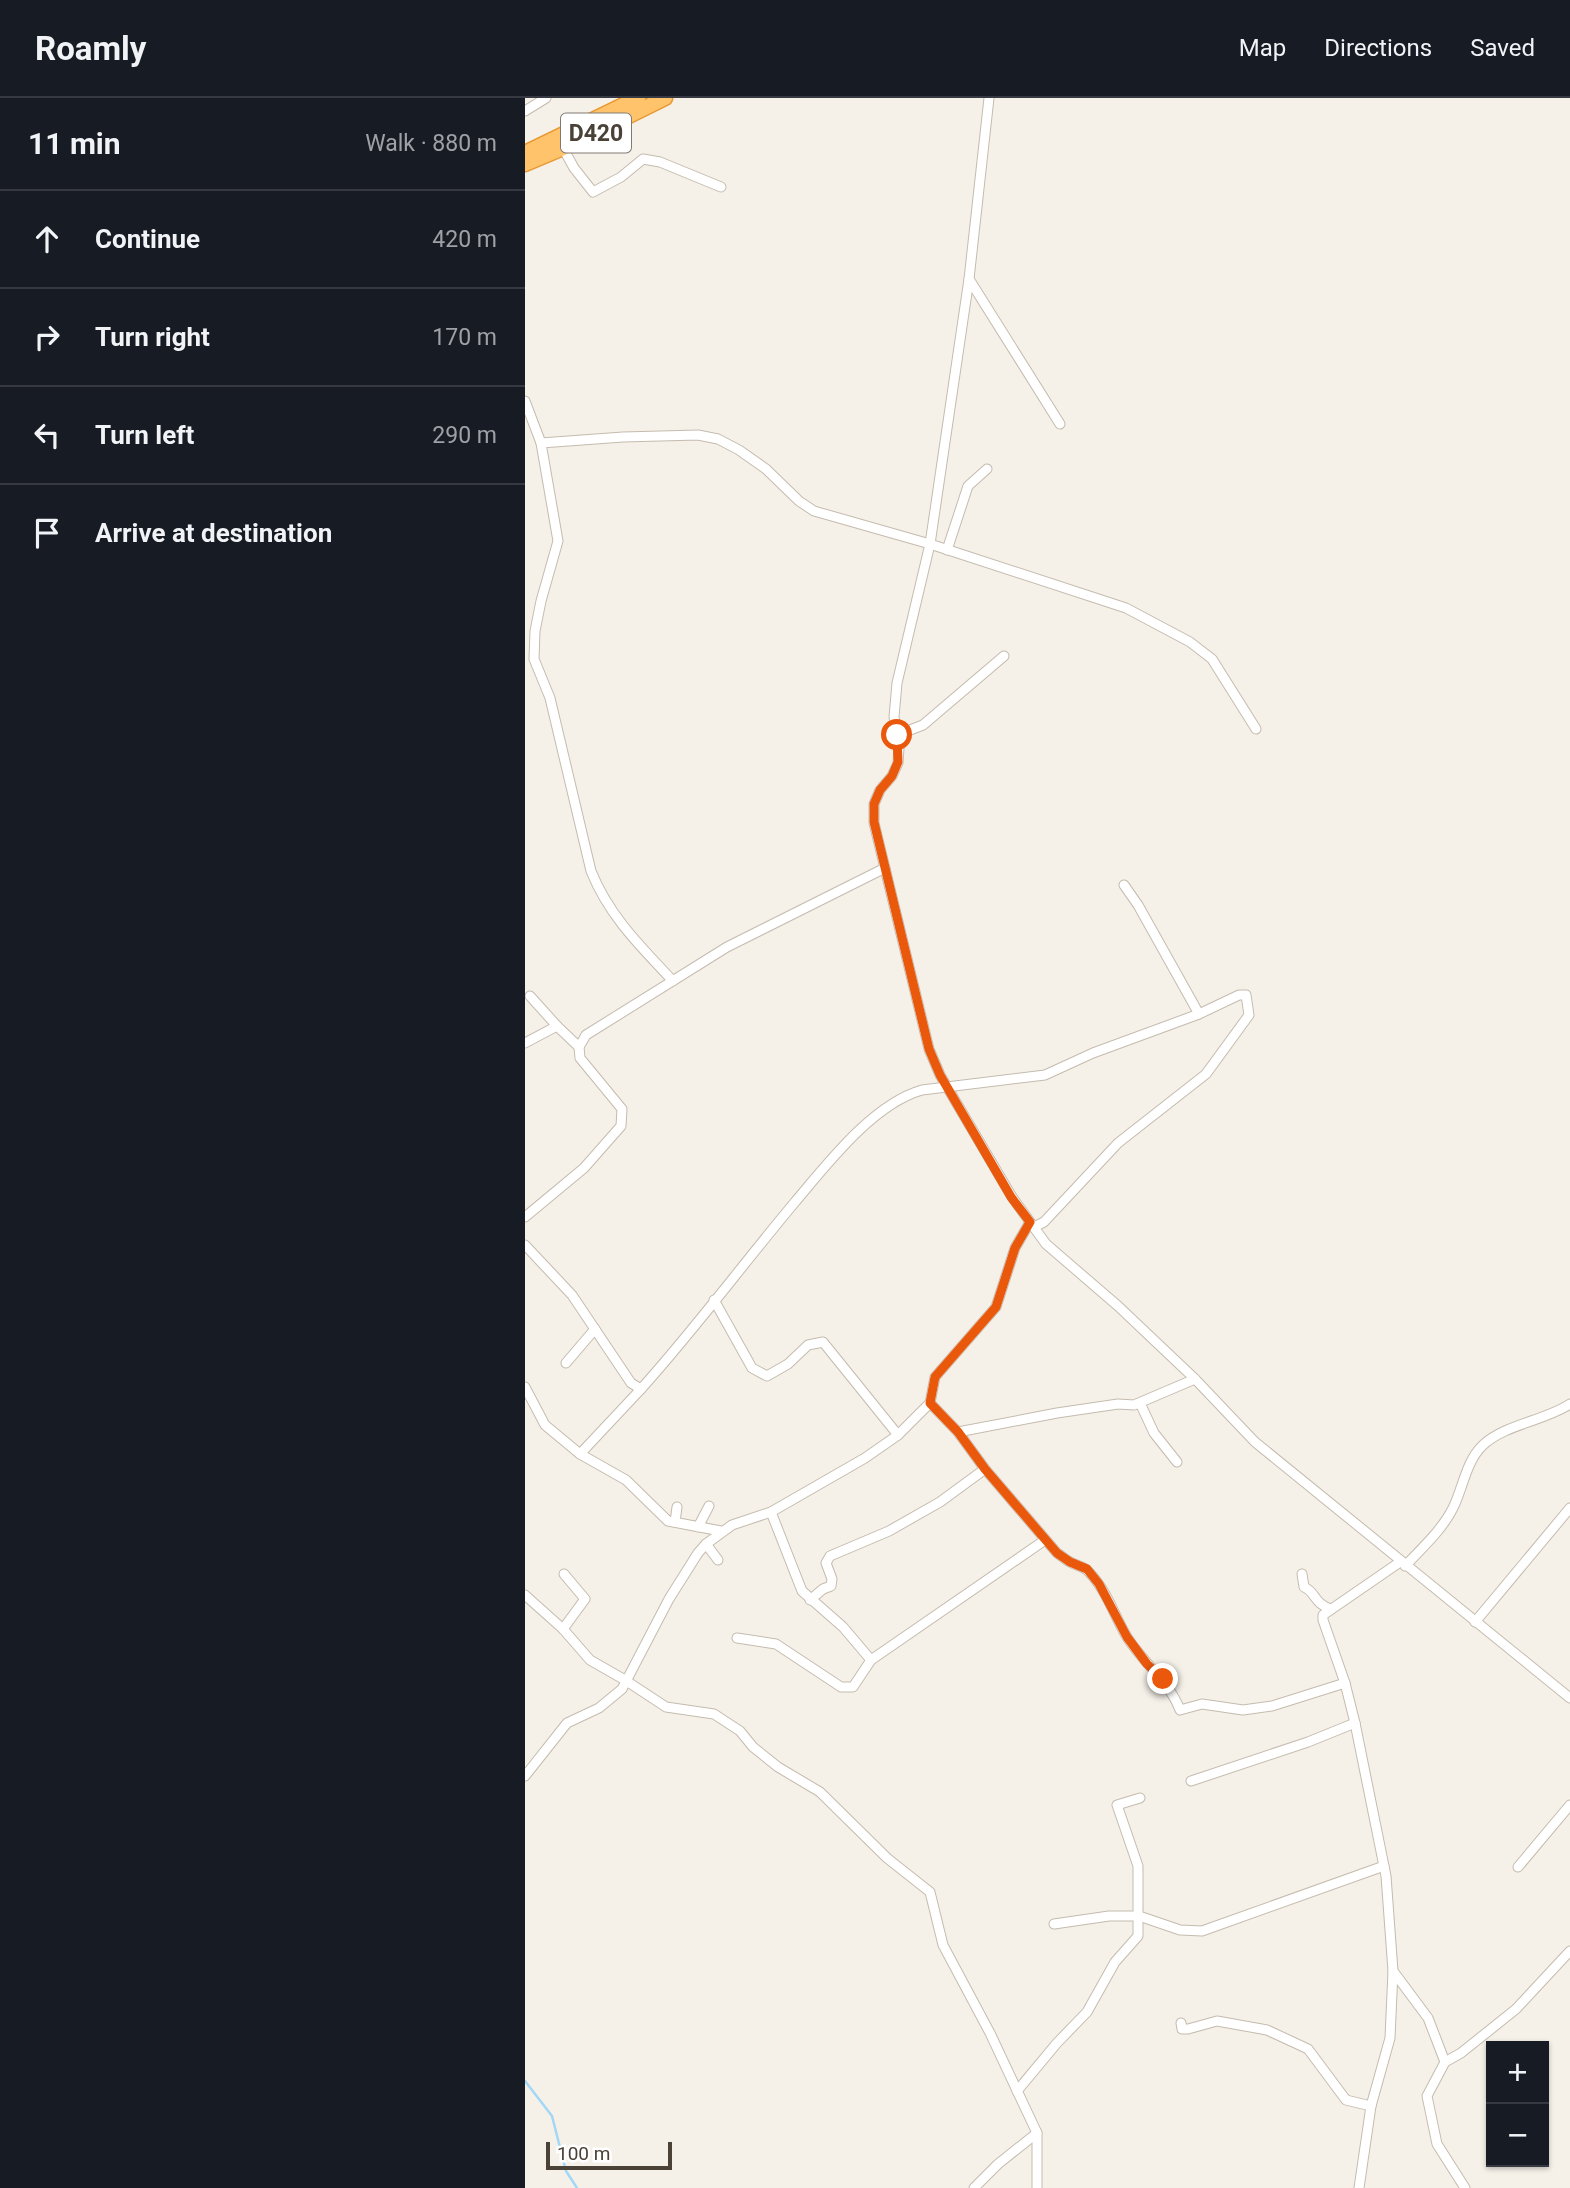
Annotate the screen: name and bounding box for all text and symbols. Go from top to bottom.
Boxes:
text: Roamly [35,29,146,68]
text: Map [1239,34,1286,62]
text: Directions [1324,34,1432,62]
text: Saved [1470,34,1535,62]
road number: D420 [561,114,631,152]
text: 11 min [28,126,121,161]
text: Walk · 880 m [365,130,497,157]
icon: ahead [28,220,66,258]
text: Continue [95,224,200,254]
text: 420 m [432,226,497,253]
icon: right [28,318,66,356]
text: Turn right [95,322,210,352]
text: 170 m [432,324,497,351]
icon: left [28,416,66,454]
text: Turn left [95,420,194,450]
text: 290 m [432,422,497,449]
icon: arrive [28,514,66,552]
text: Arrive at destination [95,518,332,548]
route start [881,719,912,750]
route end [1147,1663,1178,1694]
map controls [1486,2041,1549,2167]
button: + [1486,2041,1549,2104]
button: − [1486,2104,1549,2167]
scale bar [546,2139,672,2171]
text: 100 m [557,2142,610,2165]

